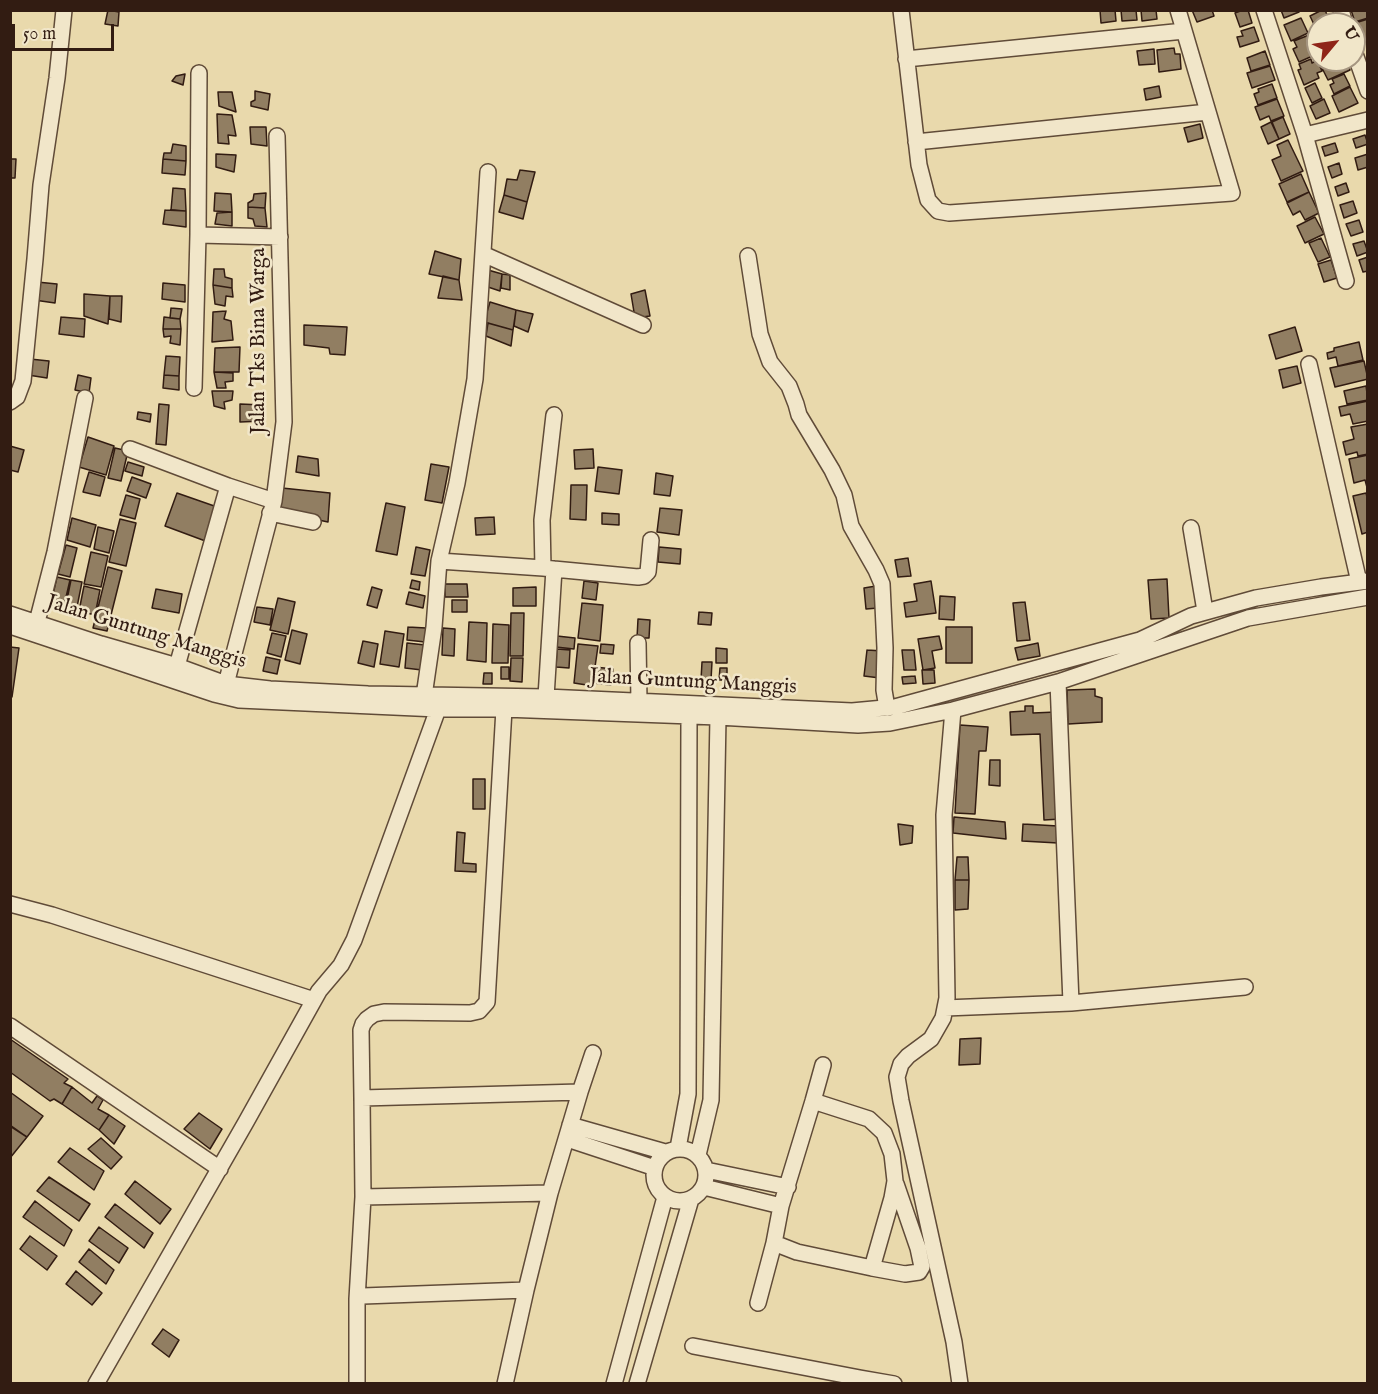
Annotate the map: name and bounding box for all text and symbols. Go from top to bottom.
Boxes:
scale bar [15,12,117,50]
north arrow [1306,12,1366,72]
text: 50 m [23,23,56,46]
text: U [1338,23,1362,45]
street label: Jalan Tks Bina Warga [247,248,273,434]
street label: Jalan Guntung Manggis [43,591,249,675]
street label: Jalan Guntung Manggis [589,665,797,701]

